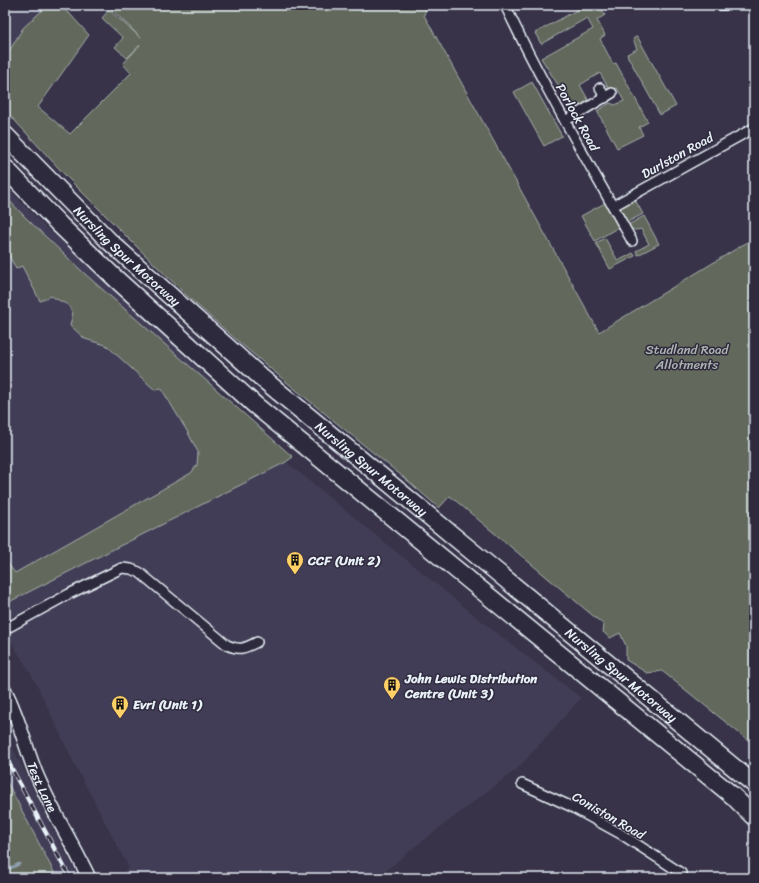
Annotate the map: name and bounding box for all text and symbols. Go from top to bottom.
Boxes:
street label: Porlock Road [549,79,606,156]
street label: Durlston Road [637,126,719,185]
street label: Nursling Spur Motorway [68,200,186,313]
park label: Studland Road Allotments [646,338,730,376]
street label: Nursling Spur Motorway [310,416,433,522]
place label: CCF (Unit 2) [307,549,381,572]
building icon: CCF (Unit 2) [285,550,305,575]
street label: Nursling Spur Motorway [560,622,683,729]
place label: John Lewis Distribution Centre (Unit 3) [404,667,538,705]
building icon: John Lewis Distribution Centre (Unit 3) [382,675,402,700]
place label: Evri (Unit 1) [133,693,203,716]
building icon: Evri (Unit 1) [110,694,130,719]
street label: Test Lane [21,759,64,817]
street label: Coniston Road [568,785,651,846]

